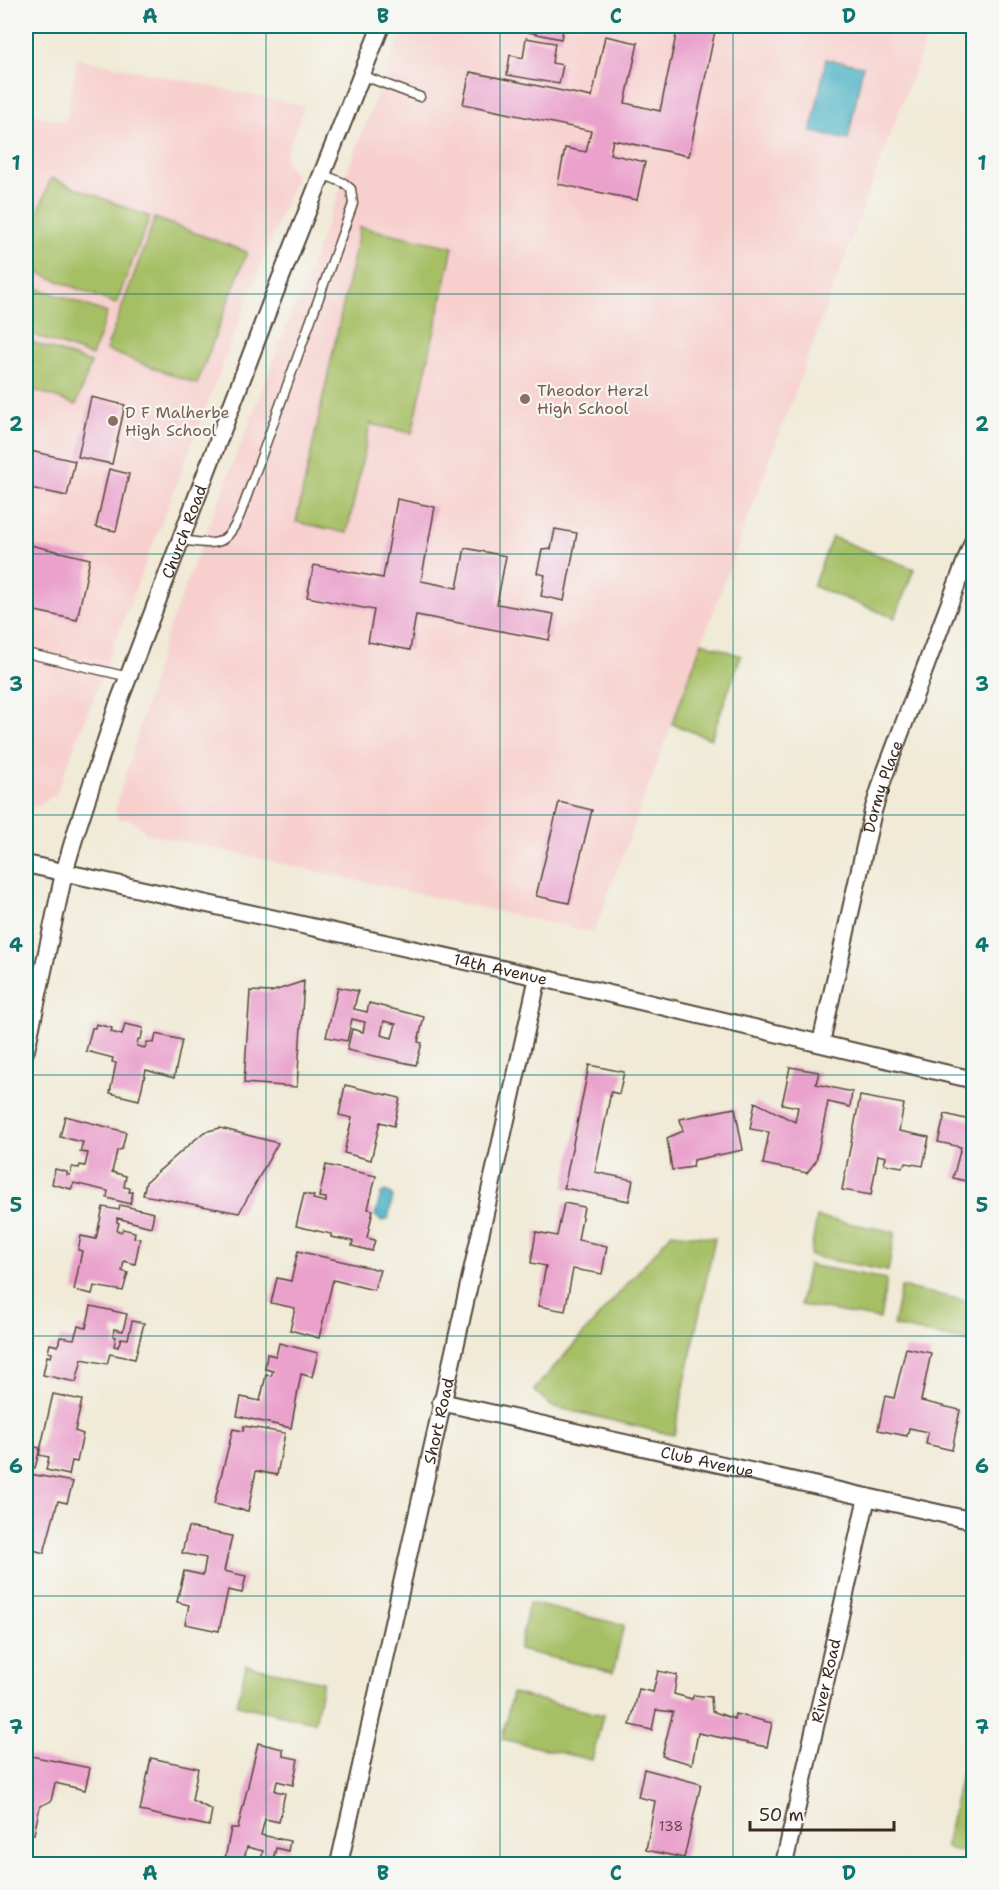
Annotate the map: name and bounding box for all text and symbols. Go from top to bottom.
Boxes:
text: A [142,3,158,29]
text: B [377,3,389,29]
text: C [610,3,622,29]
text: D [842,3,856,29]
text: 1 [11,150,21,176]
text: 1 [977,150,987,176]
place label: Theodor Herzl High School [537,380,649,419]
marker: Theodor Herzl High School [518,392,532,406]
place label: D F Malherbe High School [125,402,230,441]
text: 2 [9,411,23,437]
text: 2 [975,411,989,437]
marker: D F Malherbe High School [106,414,120,428]
street label: Church Road [156,482,211,581]
text: 3 [9,671,23,697]
text: 3 [975,671,989,697]
street label: Dormy Place [858,737,907,835]
text: 4 [9,932,23,958]
text: 4 [975,932,989,958]
street label: 14th Avenue [452,948,550,989]
text: 5 [10,1192,22,1218]
text: 5 [976,1192,988,1218]
street label: Short Road [419,1376,458,1466]
street label: Club Avenue [659,1441,756,1482]
text: 6 [9,1453,23,1479]
text: 6 [975,1453,989,1479]
street label: River Road [806,1637,845,1725]
text: 7 [9,1714,23,1740]
text: 7 [975,1714,989,1740]
scale bar [750,1794,894,1832]
text: 50 m [759,1803,804,1827]
house number: 138 [659,1817,683,1835]
text: A [142,1860,158,1886]
text: B [377,1860,389,1886]
text: C [610,1860,622,1886]
text: D [842,1860,856,1886]

